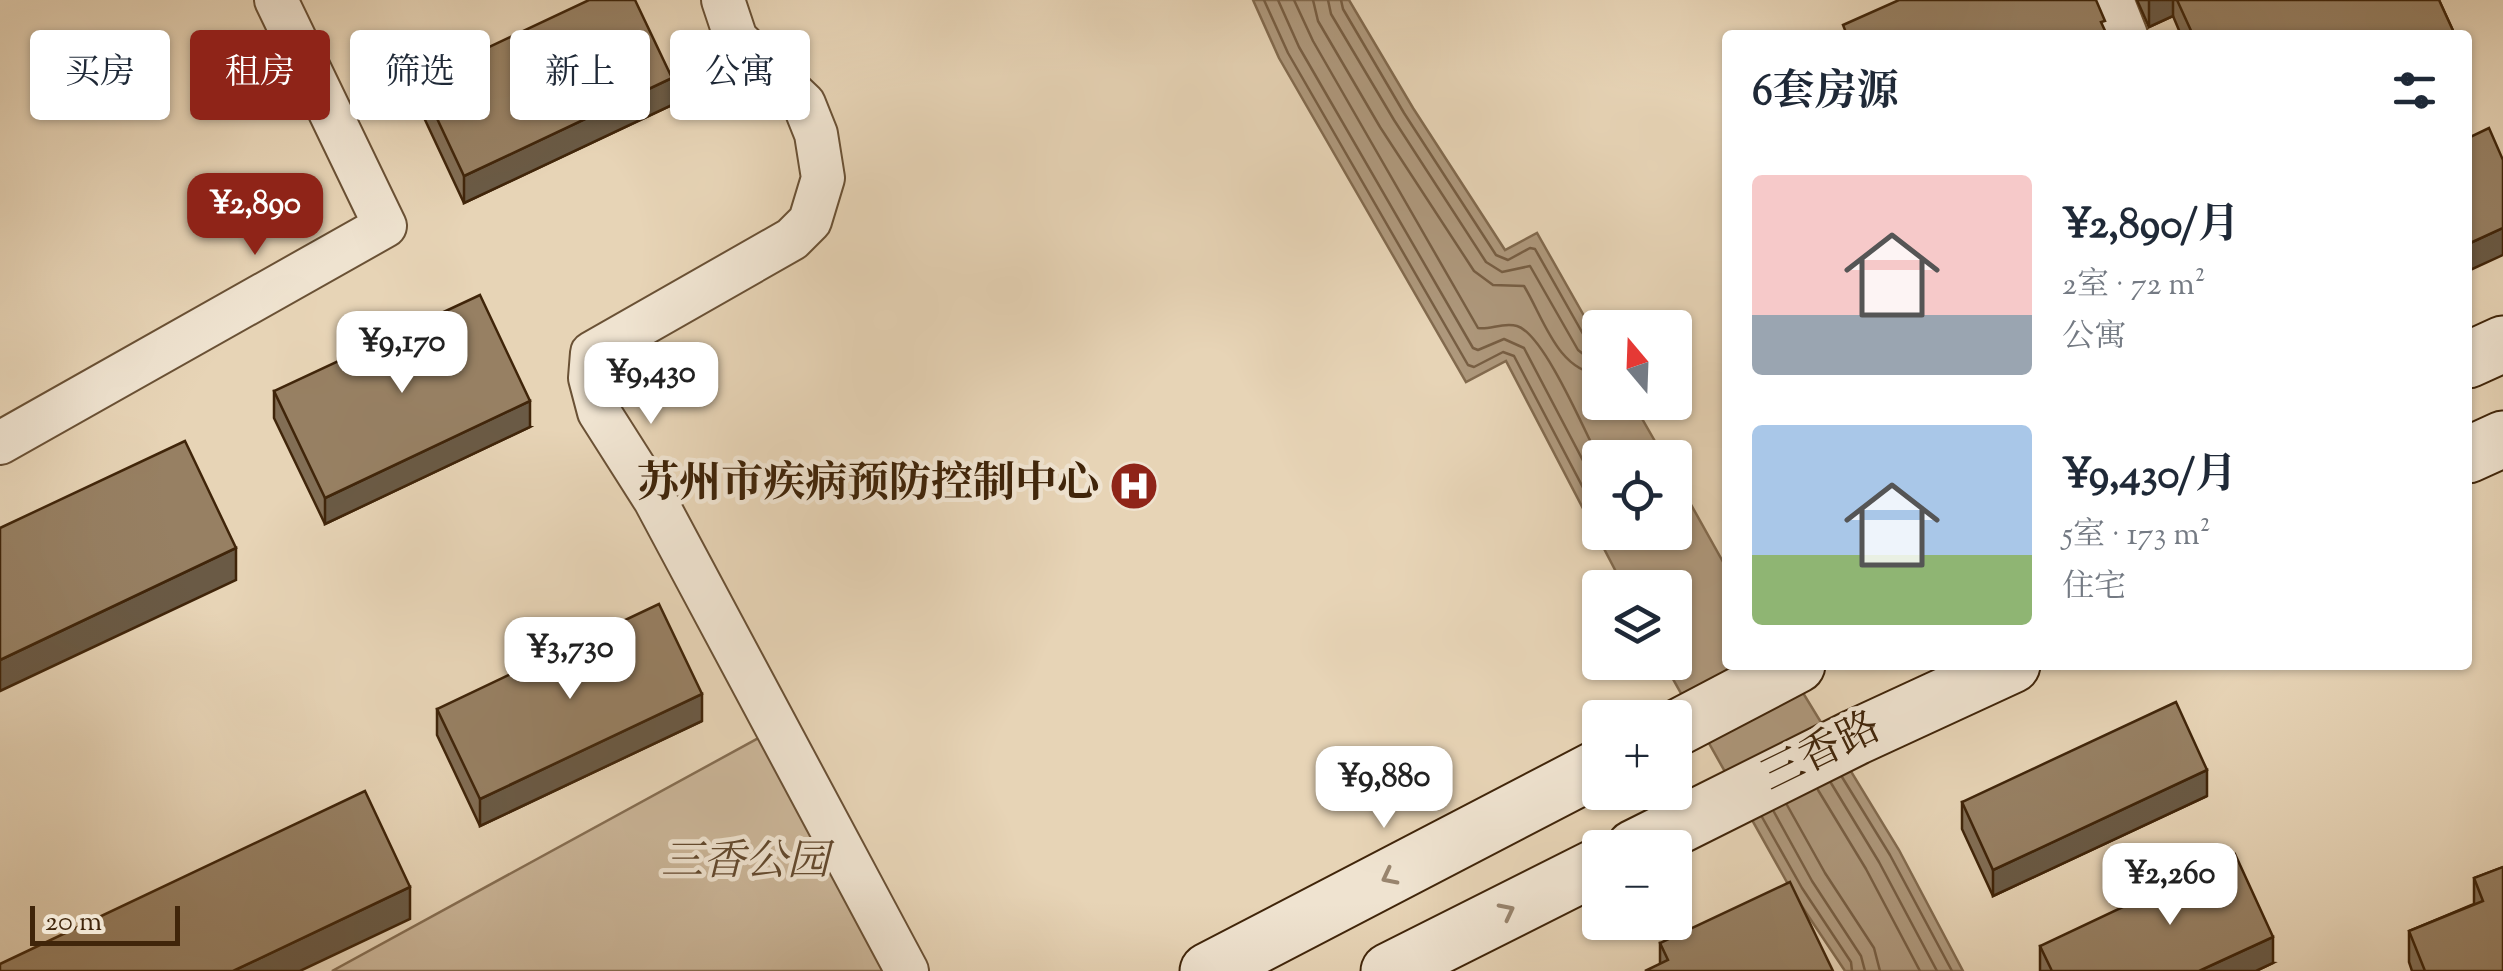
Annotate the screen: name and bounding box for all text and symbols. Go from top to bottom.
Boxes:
chip: 买房 [30,30,170,120]
chip: 租房 [190,30,330,120]
chip: 筛选 [350,30,490,120]
chip: 新上 [510,30,650,120]
chip: 公寓 [670,30,810,120]
icon: filters [2387,63,2442,118]
text: 6套房源 [1752,64,1899,124]
pin: ¥2,890 [174,173,336,258]
text: ¥2,890 [209,182,301,228]
text: ¥2,890/月 [2062,197,2240,257]
icon: home [1832,215,1952,335]
text: 2室 · 72 m² [2062,263,2205,309]
north arrow [1582,310,1692,420]
map controls [1582,310,1692,940]
pin: ¥9,170 [321,311,483,396]
text: 公寓 [2062,315,2126,361]
text: ¥9,170 [358,320,446,366]
pin: ¥9,430 [570,342,732,427]
text: ¥9,430 [606,351,696,397]
button: locate [1582,440,1692,550]
text: ¥9,430/月 [2062,447,2237,507]
place label: 苏州市疾病预防控制中心 [637,456,1099,516]
hospital icon: 苏州市疾病预防控制中心 [1108,460,1160,512]
icon: home [1832,465,1952,585]
text: 5室 · 173 m² [2062,513,2211,559]
text: 住宅 [2062,565,2126,611]
button: layers [1582,570,1692,680]
pin: ¥3,730 [489,617,651,702]
text: ¥3,730 [526,626,614,672]
street label: 三香路 [1752,699,1892,809]
button: + [1582,700,1692,810]
pin: ¥9,880 [1303,746,1465,831]
text: ¥9,880 [1338,755,1430,801]
button: − [1582,830,1692,940]
park label: 三香公园 [661,834,835,894]
pin: ¥2,260 [2089,843,2251,928]
text: ¥2,260 [2124,852,2216,898]
one-way arrow [1382,865,1400,884]
scale bar [30,901,180,946]
text: 20 m [45,903,102,943]
one-way arrow [1497,904,1515,924]

